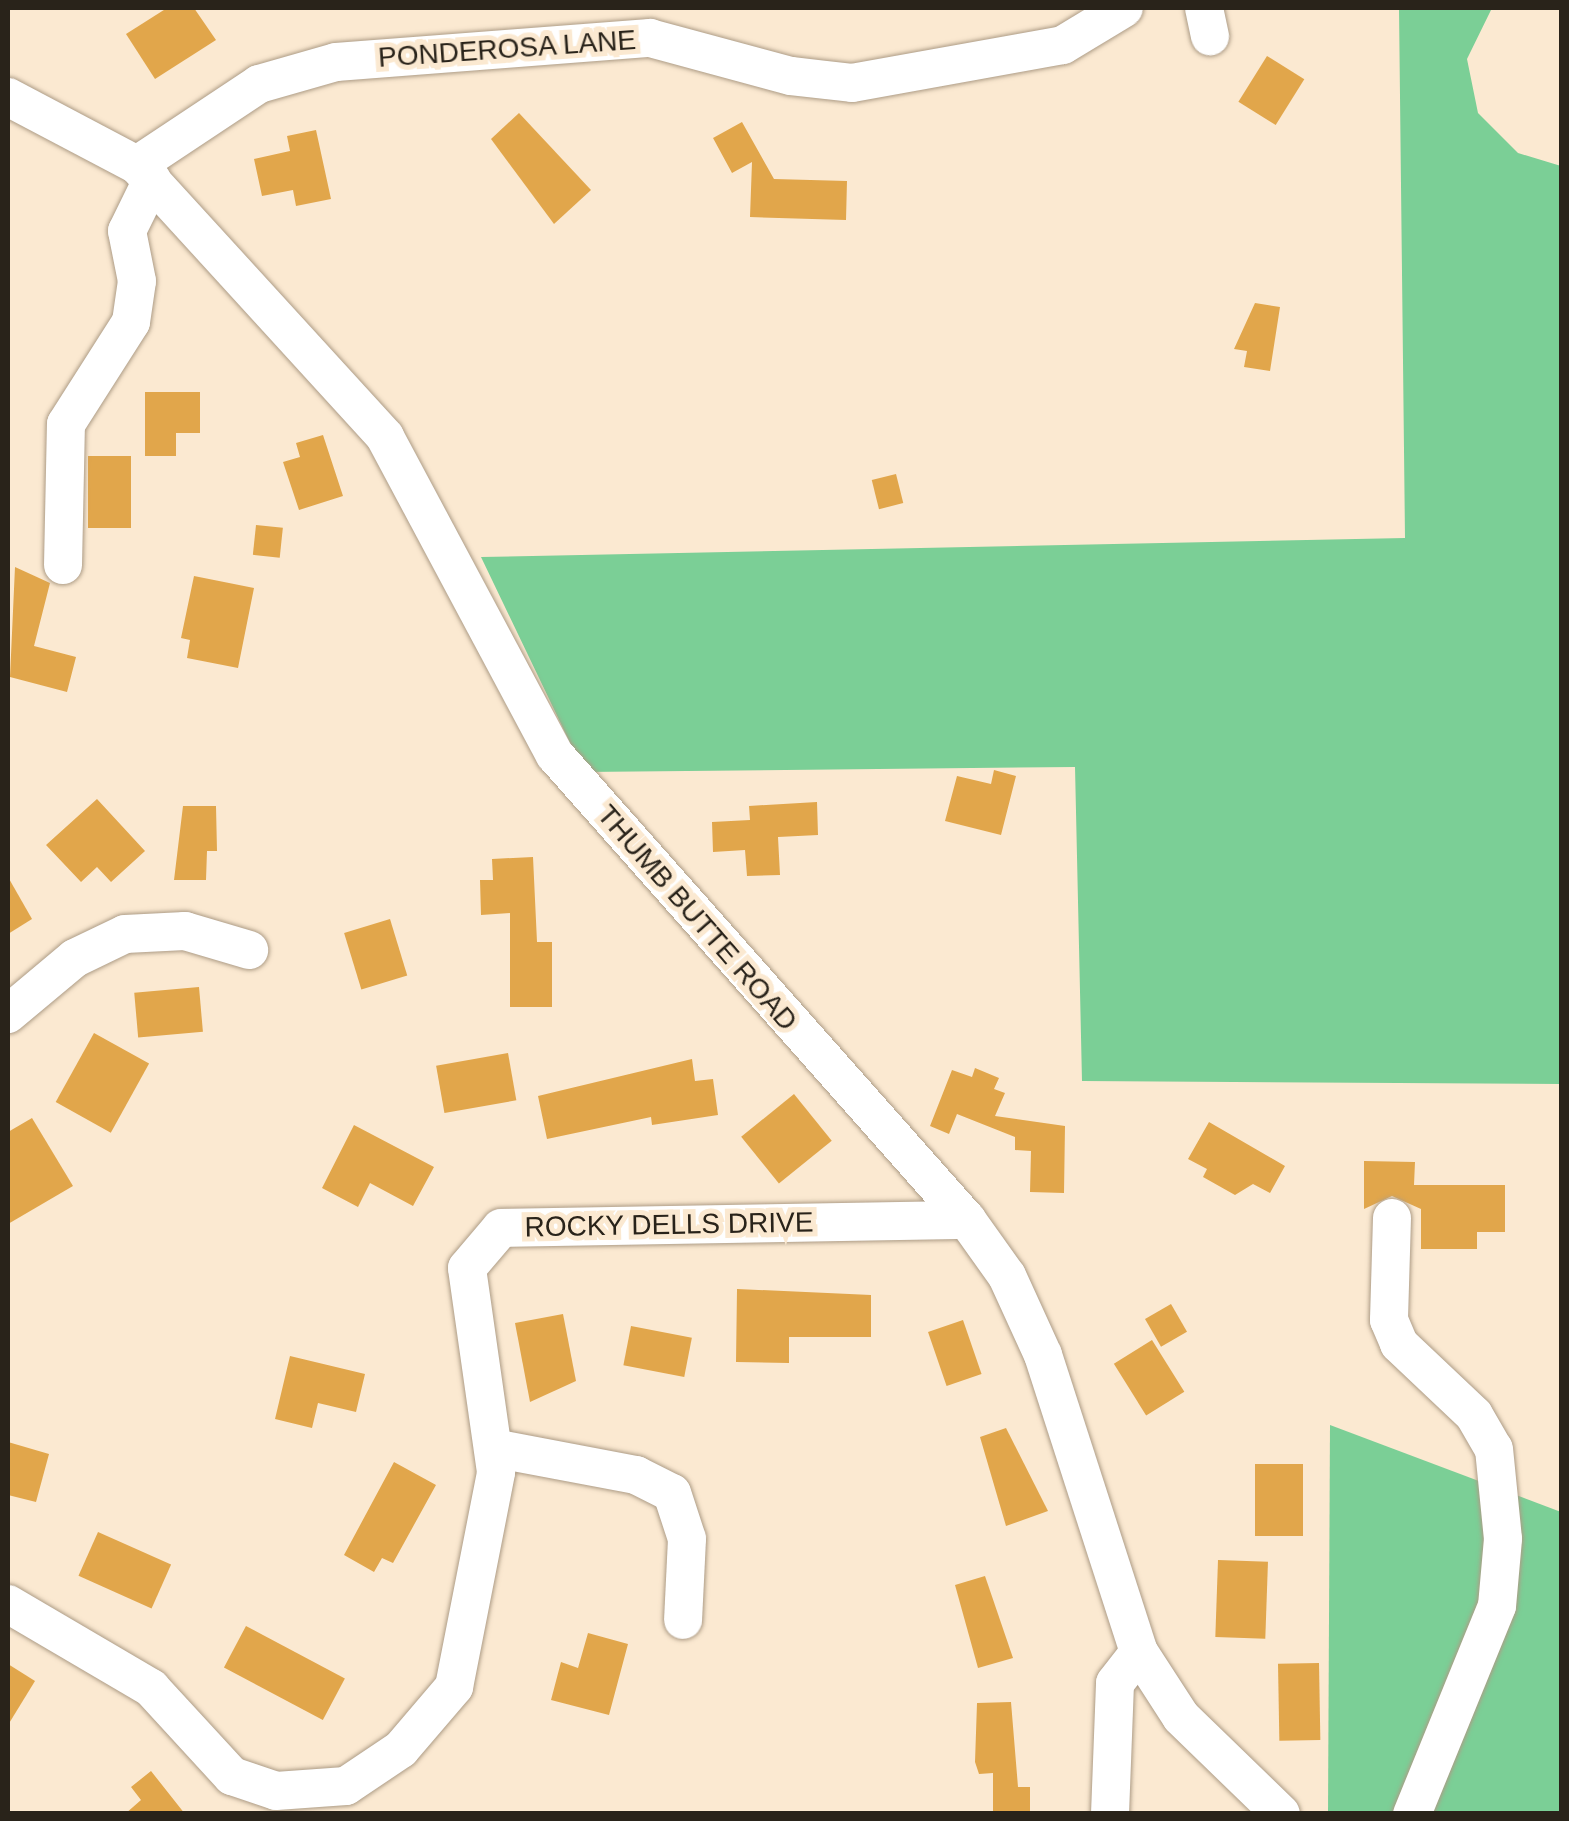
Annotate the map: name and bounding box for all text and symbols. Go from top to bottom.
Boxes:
street label: PONDEROSA LANE [376,23,638,75]
street label: THUMB BUTTE ROAD [590,798,804,1038]
street label: ROCKY DELLS DRIVE [524,1206,814,1244]

